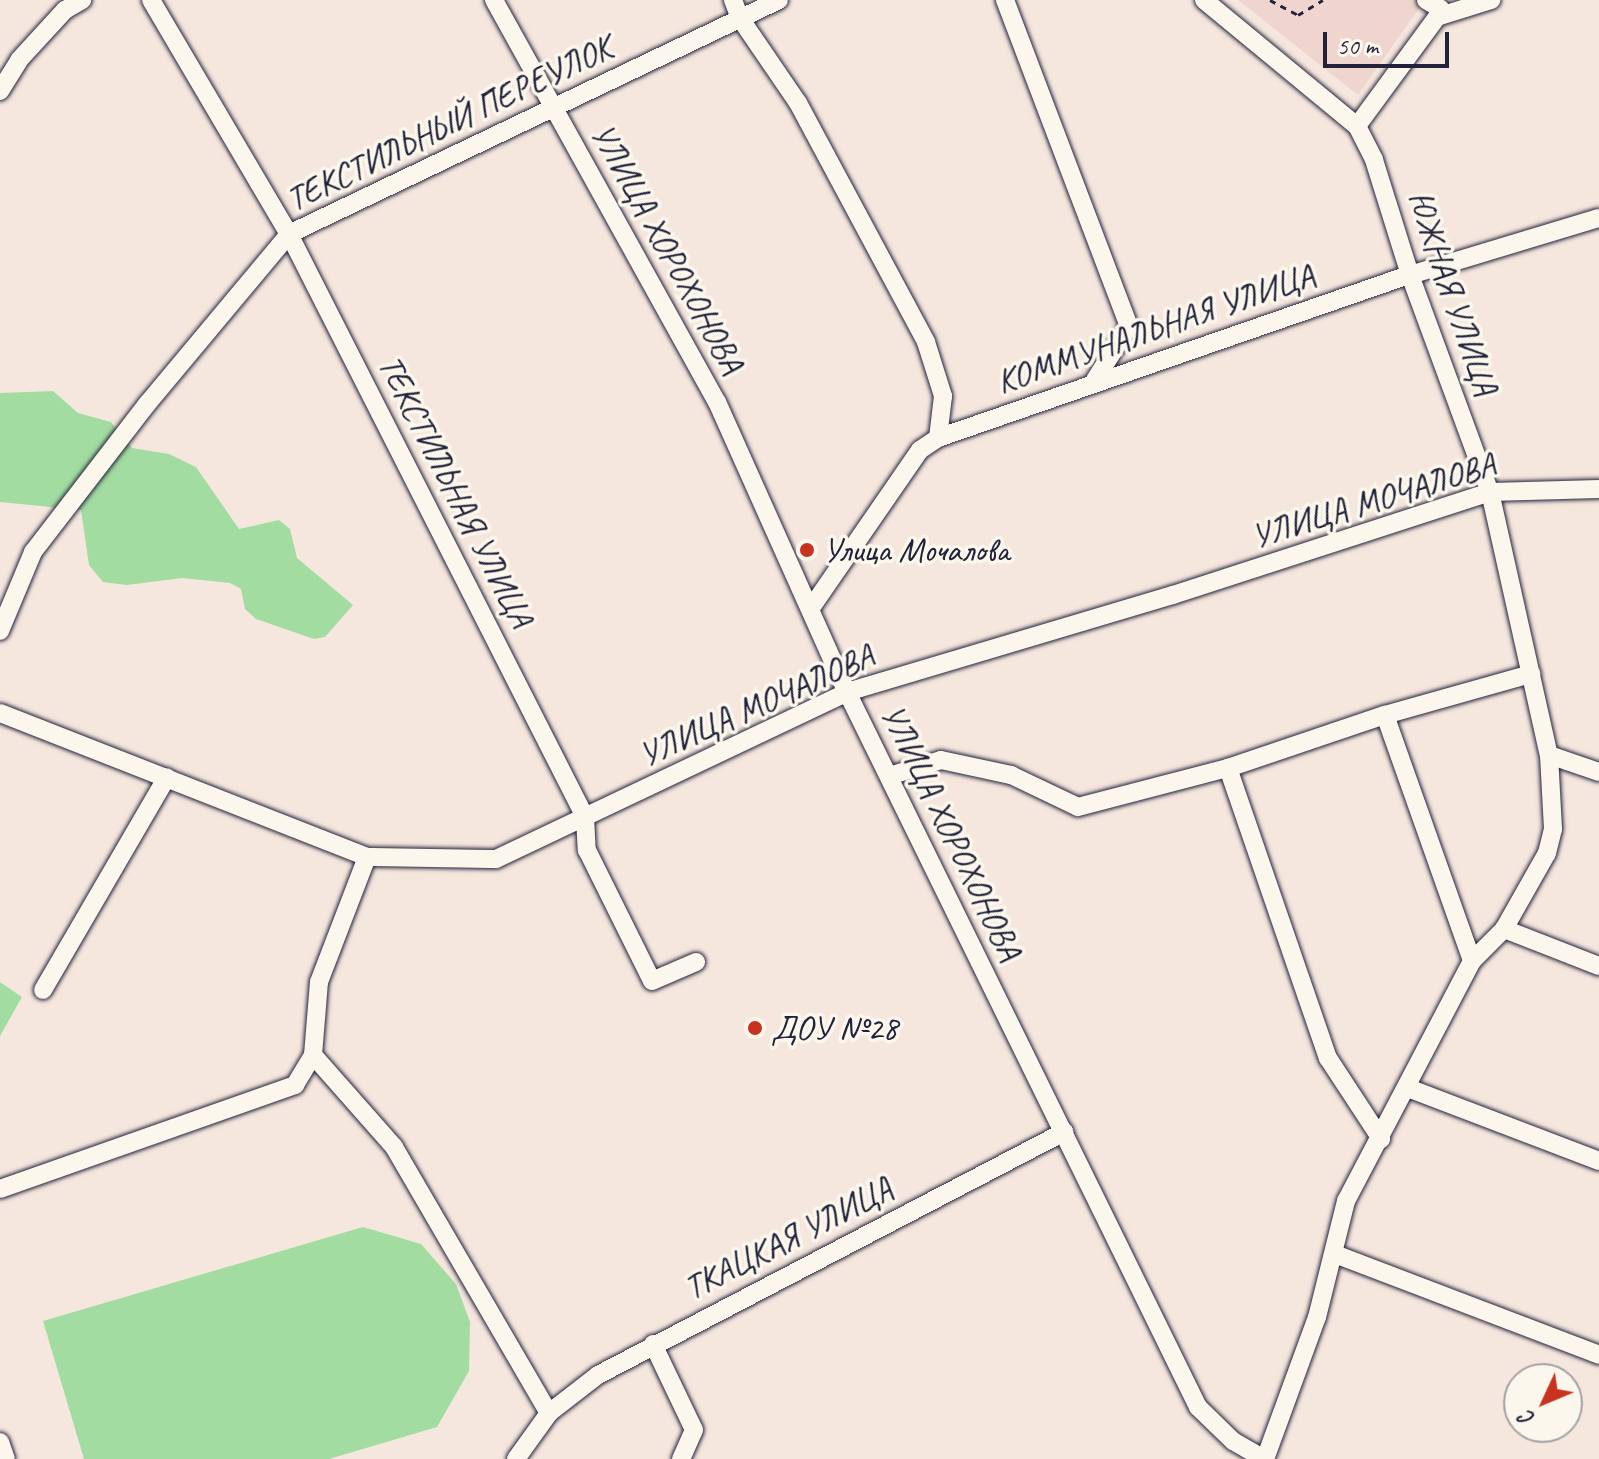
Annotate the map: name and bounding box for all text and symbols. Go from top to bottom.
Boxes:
scale bar [1327,16,1453,66]
street label: ТЕКСТИЛЬНЫЙ ПЕРЕУЛОК [280,26,618,220]
text: 50 m [1337,31,1378,61]
street label: УЛИЦА ХОРОХОНОВА [583,117,753,379]
street label: ЮЖНАЯ УЛИЦА [1399,186,1507,400]
street label: КОММУНАЛЬНАЯ УЛИЦА [991,255,1319,401]
street label: ТЕКСТИЛЬНАЯ УЛИЦА [370,348,542,634]
street label: УЛИЦА МОЧАЛОВА [1245,443,1501,557]
place label: Улица Мочалова [823,530,1007,570]
marker: Улица Мочалова [798,541,816,559]
street label: УЛИЦА МОЧАЛОВА [631,635,881,775]
street label: УЛИЦА ХОРОХОНОВА [873,699,1031,965]
place label: ДОУ №28 [771,1008,898,1048]
marker: ДОУ №28 [746,1019,764,1037]
street label: ТКАЦКАЯ УЛИЦА [676,1168,900,1308]
north arrow [1503,1363,1583,1443]
text: С [1513,1405,1541,1432]

